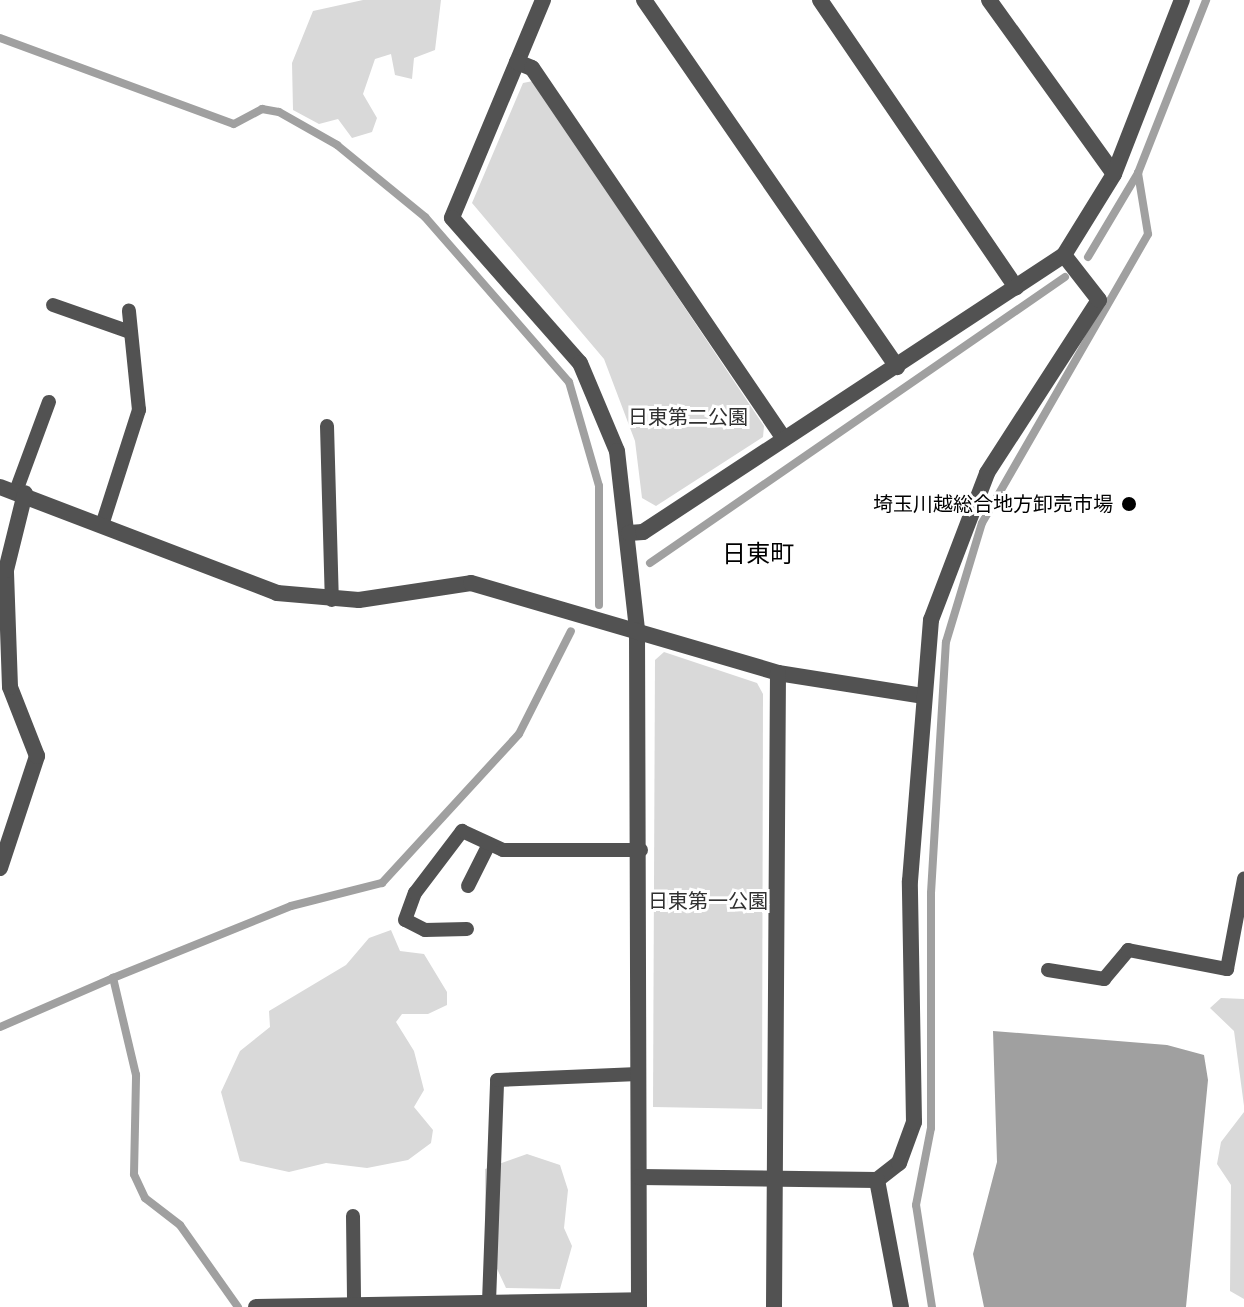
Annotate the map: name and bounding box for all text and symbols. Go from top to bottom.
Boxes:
park label: 日東第二公園 [628,405,748,429]
place label: 埼玉川越総合地方卸売市場 [873,492,1113,516]
marker: 埼玉川越総合地方卸売市場 [1120,495,1138,513]
district label: 日東町 [722,540,794,568]
park label: 日東第一公園 [648,889,768,913]

